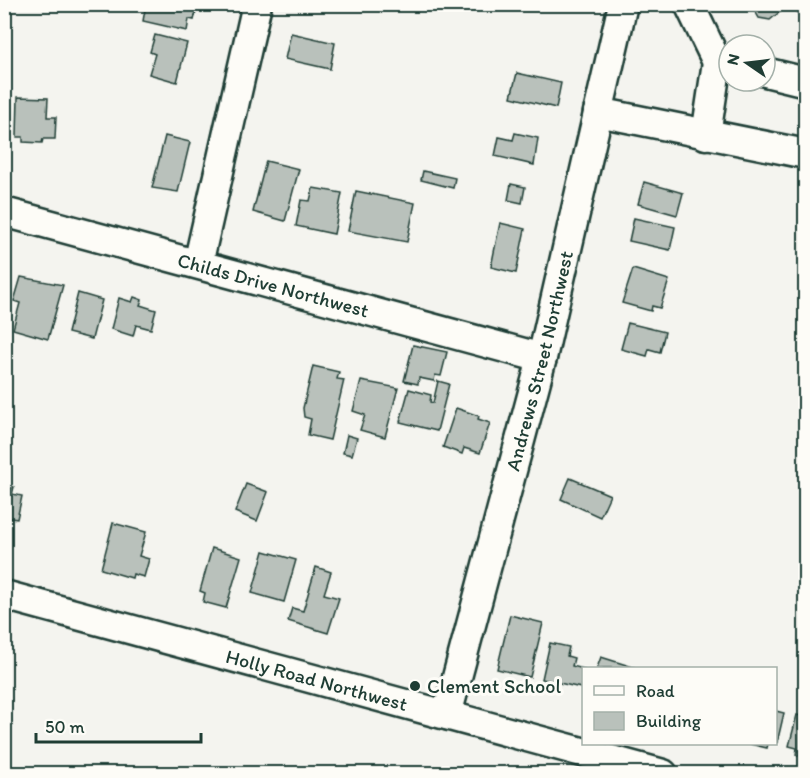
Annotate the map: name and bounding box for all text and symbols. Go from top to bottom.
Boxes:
north arrow [717,33,777,93]
text: N [722,52,743,67]
street label: Childs Drive Northwest [175,248,372,322]
street label: Andrews Street Northwest [500,248,578,474]
street label: Holly Road Northwest [223,644,410,716]
legend [582,667,777,745]
place label: Clement School [427,674,561,698]
marker: Clement School [408,679,422,693]
text: Road [636,680,675,702]
scale bar [36,706,201,744]
text: Building [636,710,702,732]
text: 50 m [45,716,85,738]

